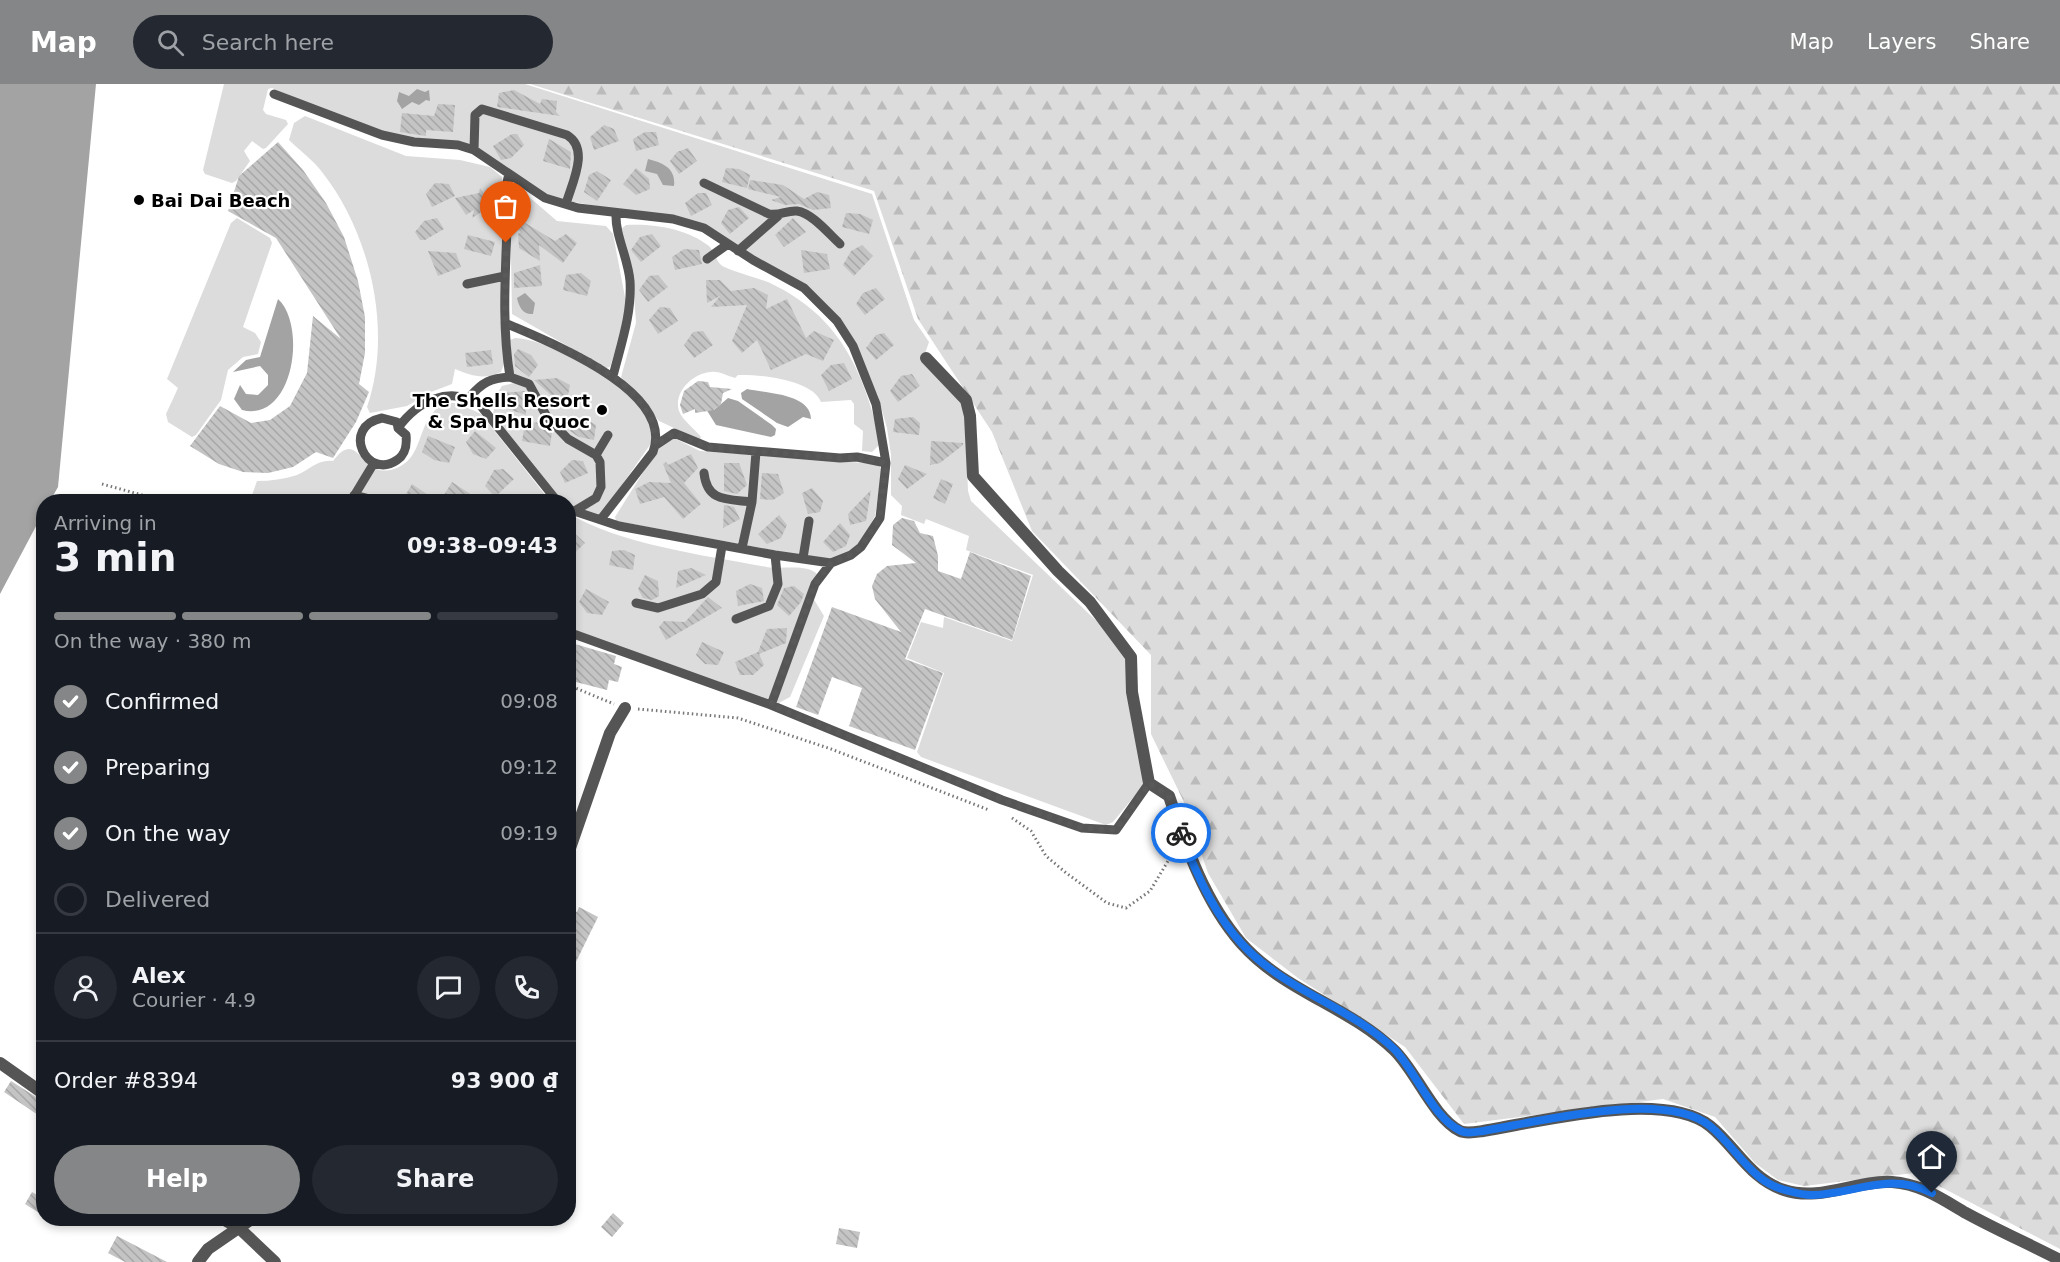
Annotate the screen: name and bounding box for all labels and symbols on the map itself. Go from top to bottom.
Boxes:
pin [480,181,531,243]
place label: Bai Dai Beach [151,190,290,211]
marker: Bai Dai Beach [132,193,146,207]
place label: The Shells Resort & Spa Phu Quoc [412,390,590,432]
marker: The Shells Resort & Spa Phu Quoc [595,403,609,417]
courier [1151,803,1211,863]
pin [1906,1131,1957,1193]

